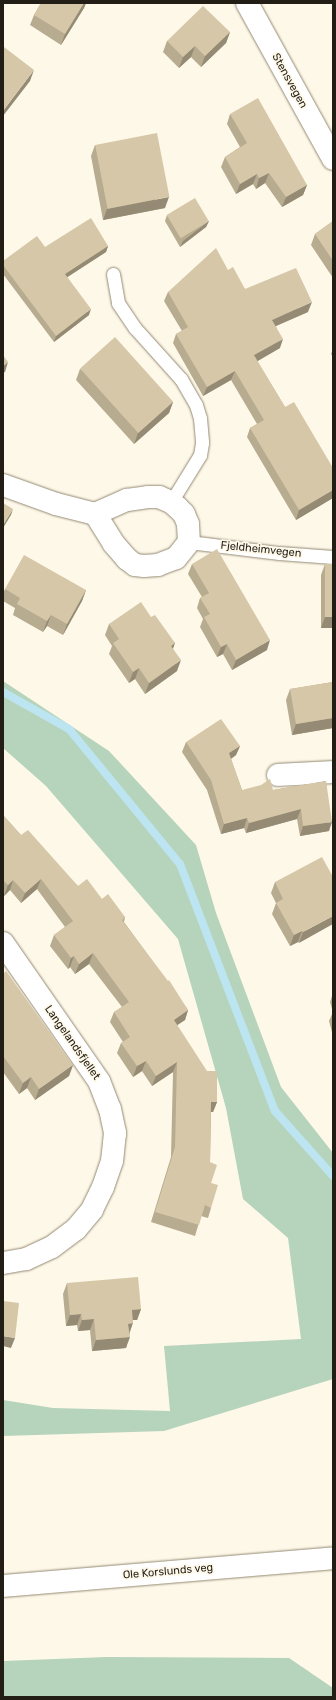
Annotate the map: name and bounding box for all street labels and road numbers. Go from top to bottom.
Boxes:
street label: Stensvegen [268,51,310,111]
street label: Fjeldheimvegen [220,539,302,561]
street label: Langelandsfjellet [41,1003,103,1083]
street label: Ole Korslunds veg [122,1561,214,1583]

